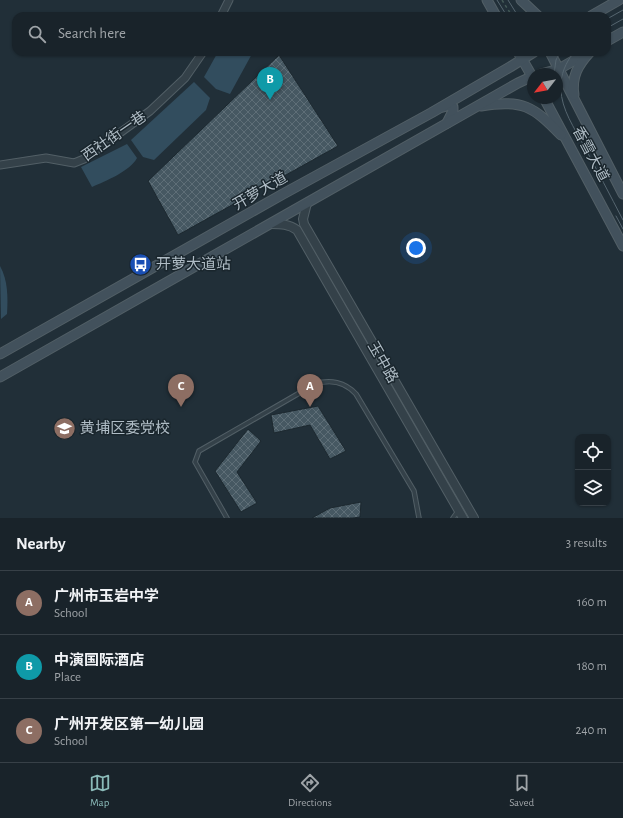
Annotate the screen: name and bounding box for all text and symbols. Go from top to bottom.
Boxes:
search box [12,12,611,56]
icon: search [26,23,48,45]
text: Search here [58,26,126,41]
pin: B [257,67,283,100]
north arrow [527,68,563,104]
street label: 西社街一巷 [79,108,149,164]
street label: 香雪大道 [570,124,612,184]
street label: 开萝大道 [230,169,290,213]
your location [406,238,426,258]
bus stop icon: 开萝大道站 [128,251,154,277]
place label: 开萝大道站 [156,256,231,272]
street label: 玉中路 [365,339,401,385]
pin: C [168,374,194,407]
pin: A [297,374,323,407]
school or university icon: 黄埔区委党校 [51,415,77,441]
place label: 黄埔区委党校 [80,419,170,436]
map controls [575,434,611,506]
button: locate [575,434,611,470]
button: layers [575,470,611,506]
text: Nearby [16,535,66,552]
text: 3 results [566,537,607,550]
text: 广州市玉岩中学 [54,589,159,604]
text: A [25,596,33,609]
text: 160 m [577,596,607,609]
text: School [54,607,88,620]
text: 中演国际酒店 [54,653,144,668]
text: B [25,660,33,673]
text: 180 m [577,660,607,673]
text: Place [54,671,81,684]
text: 广州开发区第一幼儿园 [54,717,204,732]
text: C [26,724,32,737]
text: 240 m [575,724,607,737]
text: School [54,735,88,748]
tab: Map [89,772,111,809]
tab: Directions [288,772,332,809]
tab: Saved [509,772,534,809]

